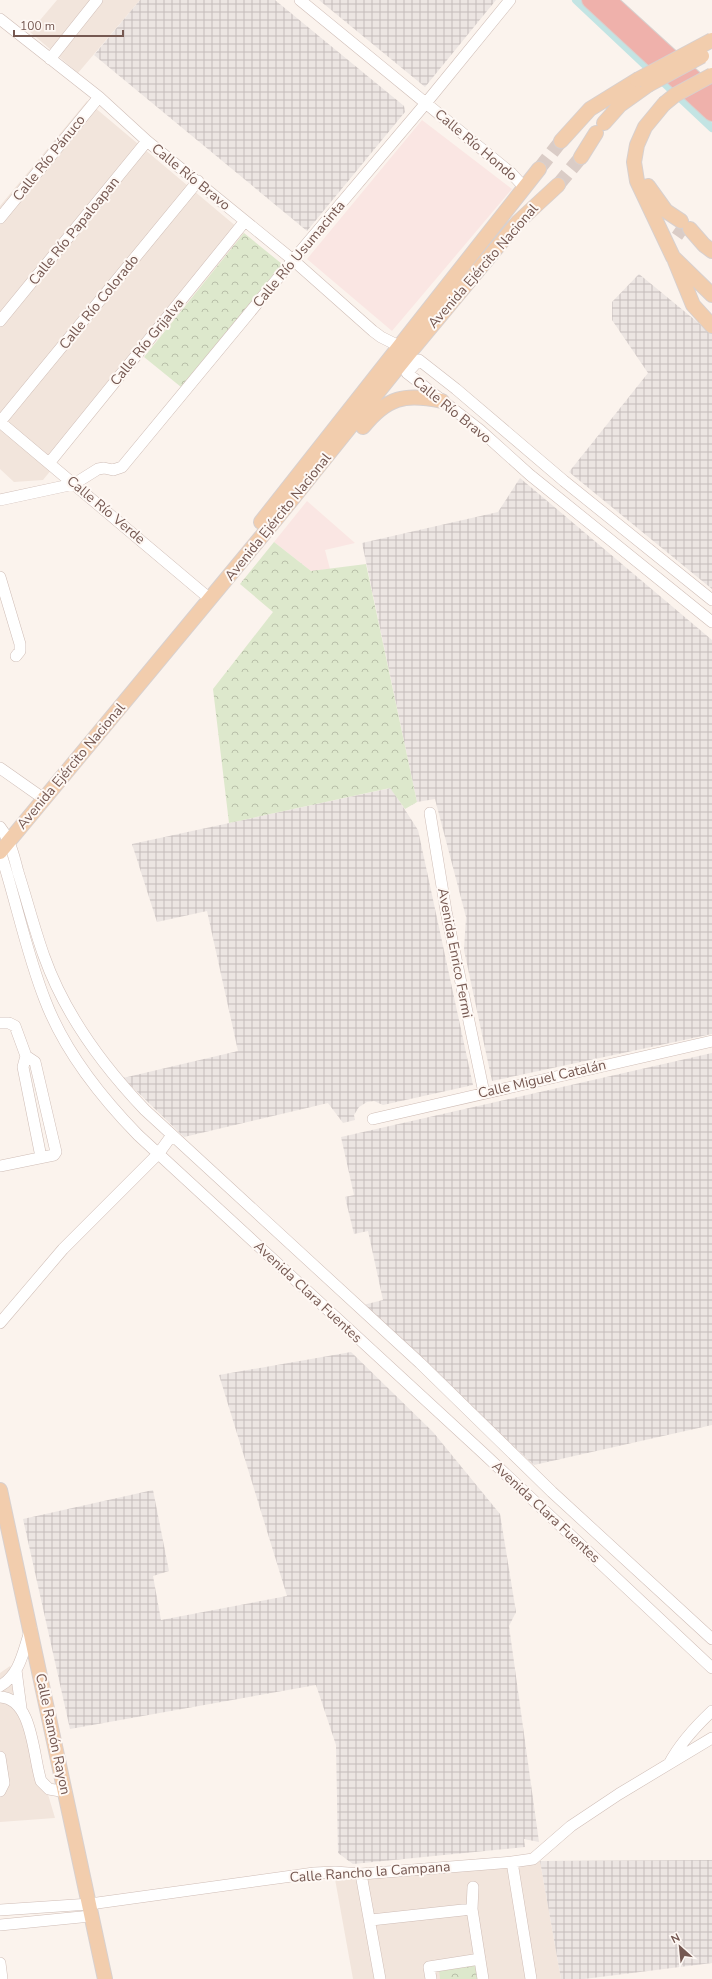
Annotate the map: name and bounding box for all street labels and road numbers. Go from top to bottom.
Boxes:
street label: Calle Río Hondo [431,105,521,185]
street label: Calle Río Pánuco [8,111,90,205]
street label: Calle Río Bravo [148,139,235,215]
street label: Calle Río Papaloapan [24,173,124,289]
street label: Calle Río Usumacinta [249,197,349,311]
street label: Avenida Ejército Nacional [424,199,543,332]
street label: Calle Río Colorado [55,250,143,353]
street label: Calle Río Grijalva [106,294,188,390]
street label: Calle Río Bravo [409,372,496,448]
street label: Avenida Ejército Nacional [220,448,336,585]
street label: Calle Río Verde [63,472,149,548]
street label: Avenida Ejército Nacional [13,698,130,833]
street label: Avenida Enrico Fermi [433,886,477,1020]
street label: Calle Miguel Catalán [476,1055,608,1103]
street label: Avenida Clara Fuentes [250,1237,366,1347]
street label: Avenida Clara Fuentes [488,1457,604,1567]
street label: Calle Ramón Rayon [31,1672,75,1796]
street label: Calle Rancho la Campana [289,1857,451,1887]

